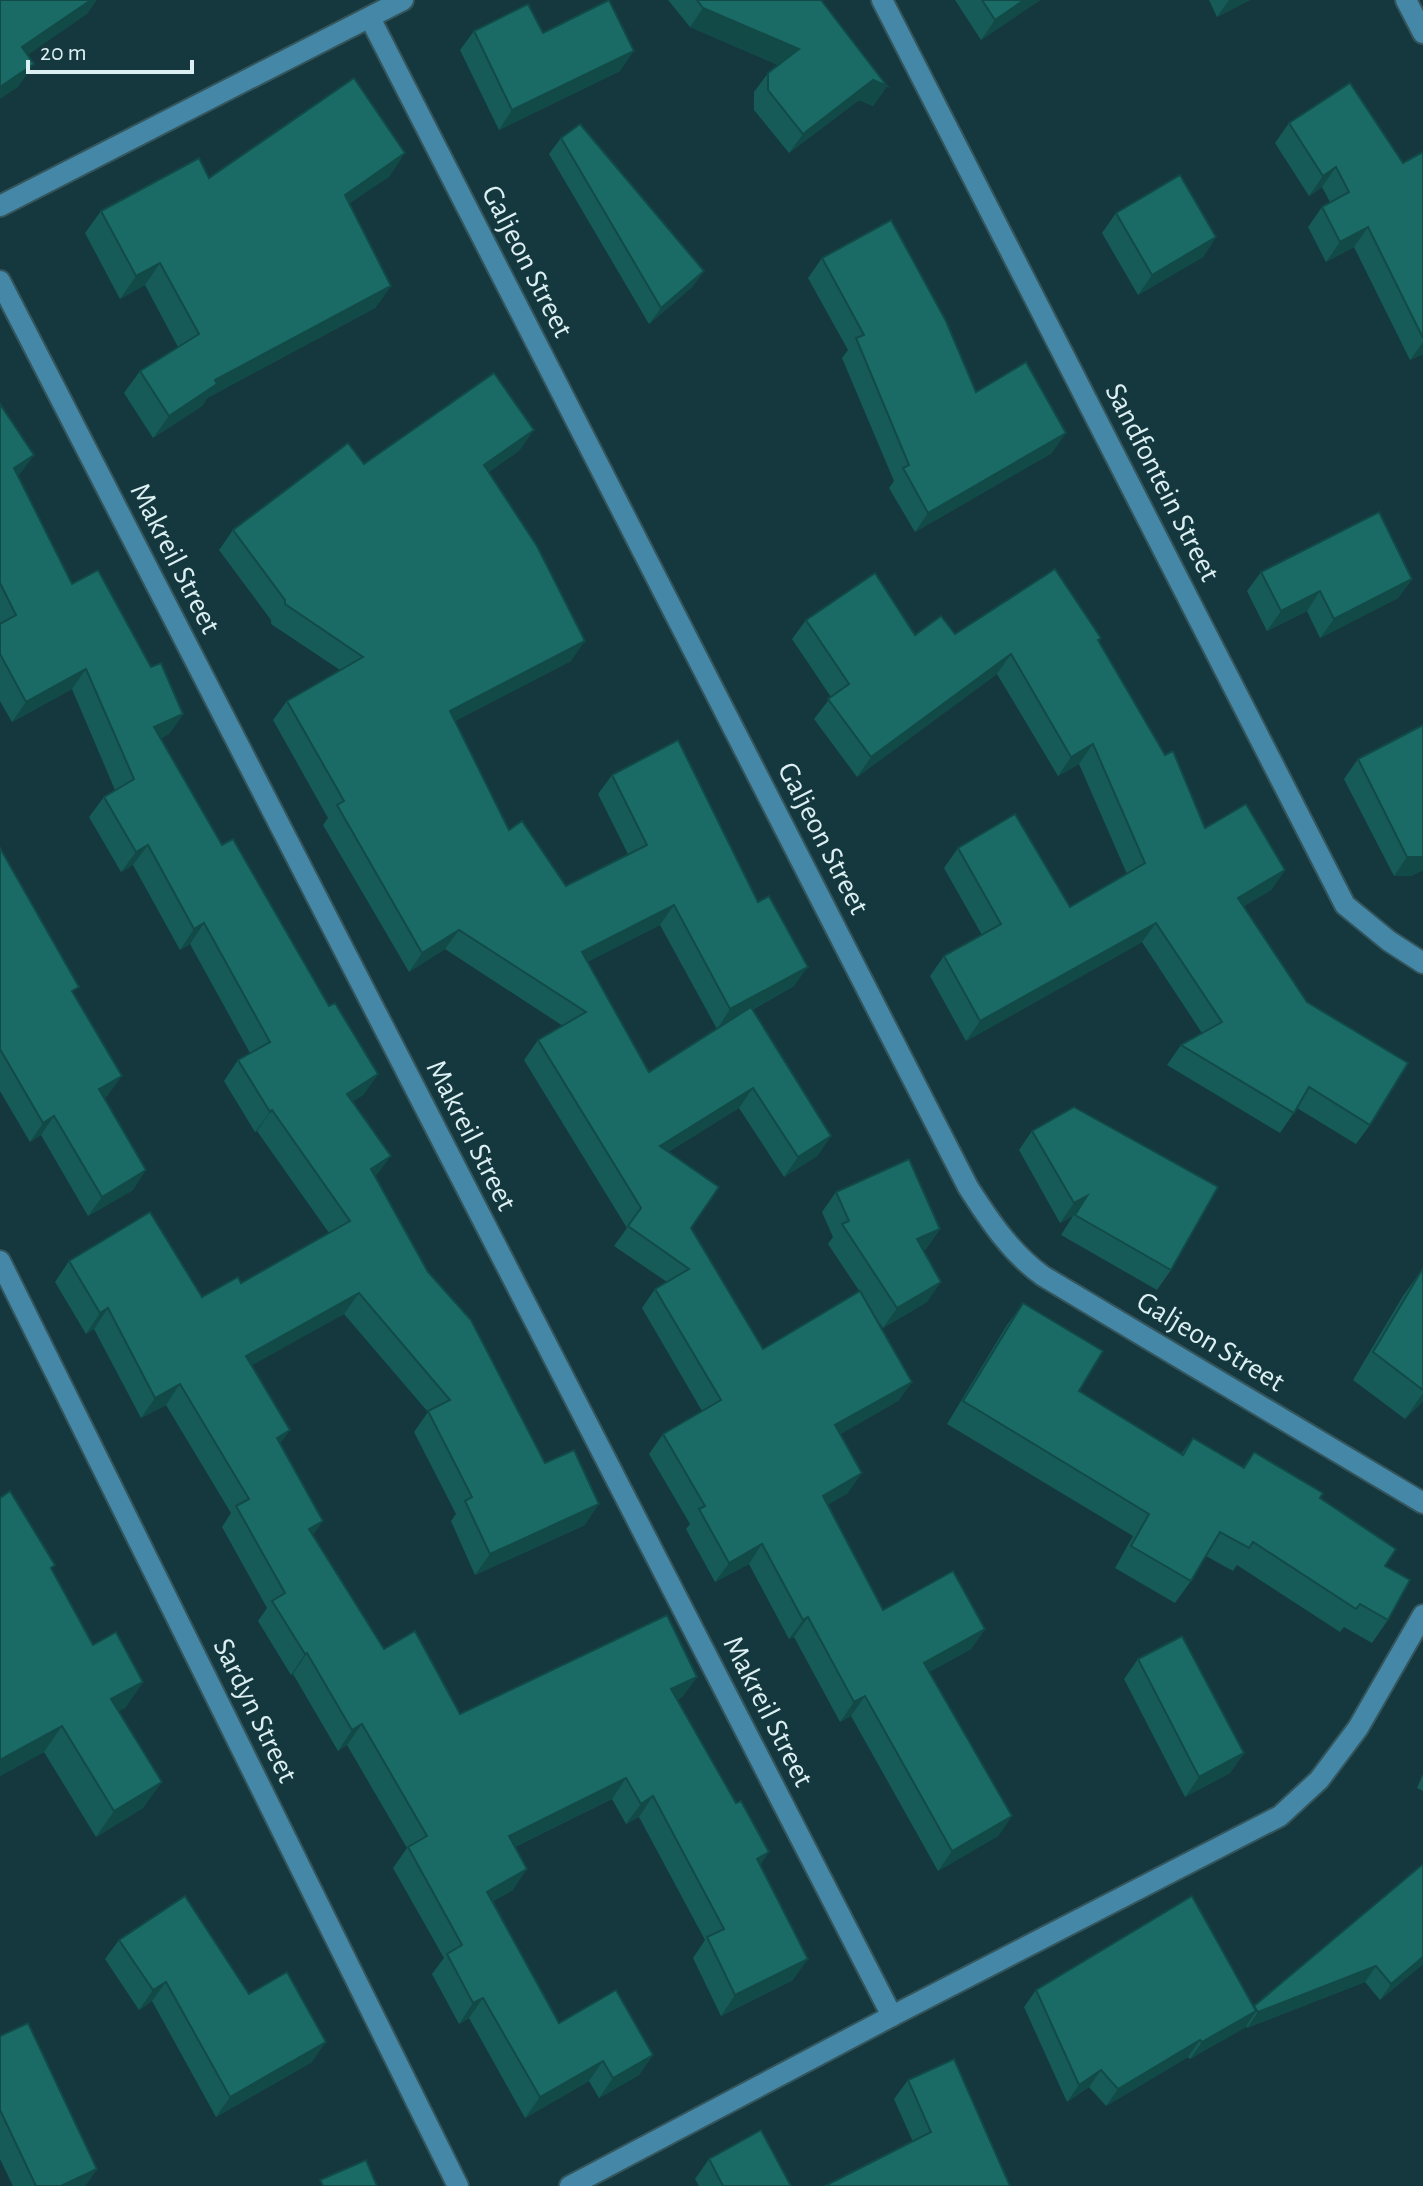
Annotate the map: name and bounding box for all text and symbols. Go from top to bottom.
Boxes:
scale bar [28,24,192,74]
text: 20 m [40,41,87,65]
street label: Galjeon Street [476,181,578,343]
street label: Sandfontein Street [1099,379,1225,587]
street label: Makreil Street [124,478,226,639]
street label: Galjeon Street [772,758,874,920]
street label: Makreil Street [420,1055,522,1216]
street label: Galjeon Street [1132,1286,1290,1398]
street label: Makreil Street [717,1631,819,1792]
street label: Sardyn Street [207,1634,303,1788]

